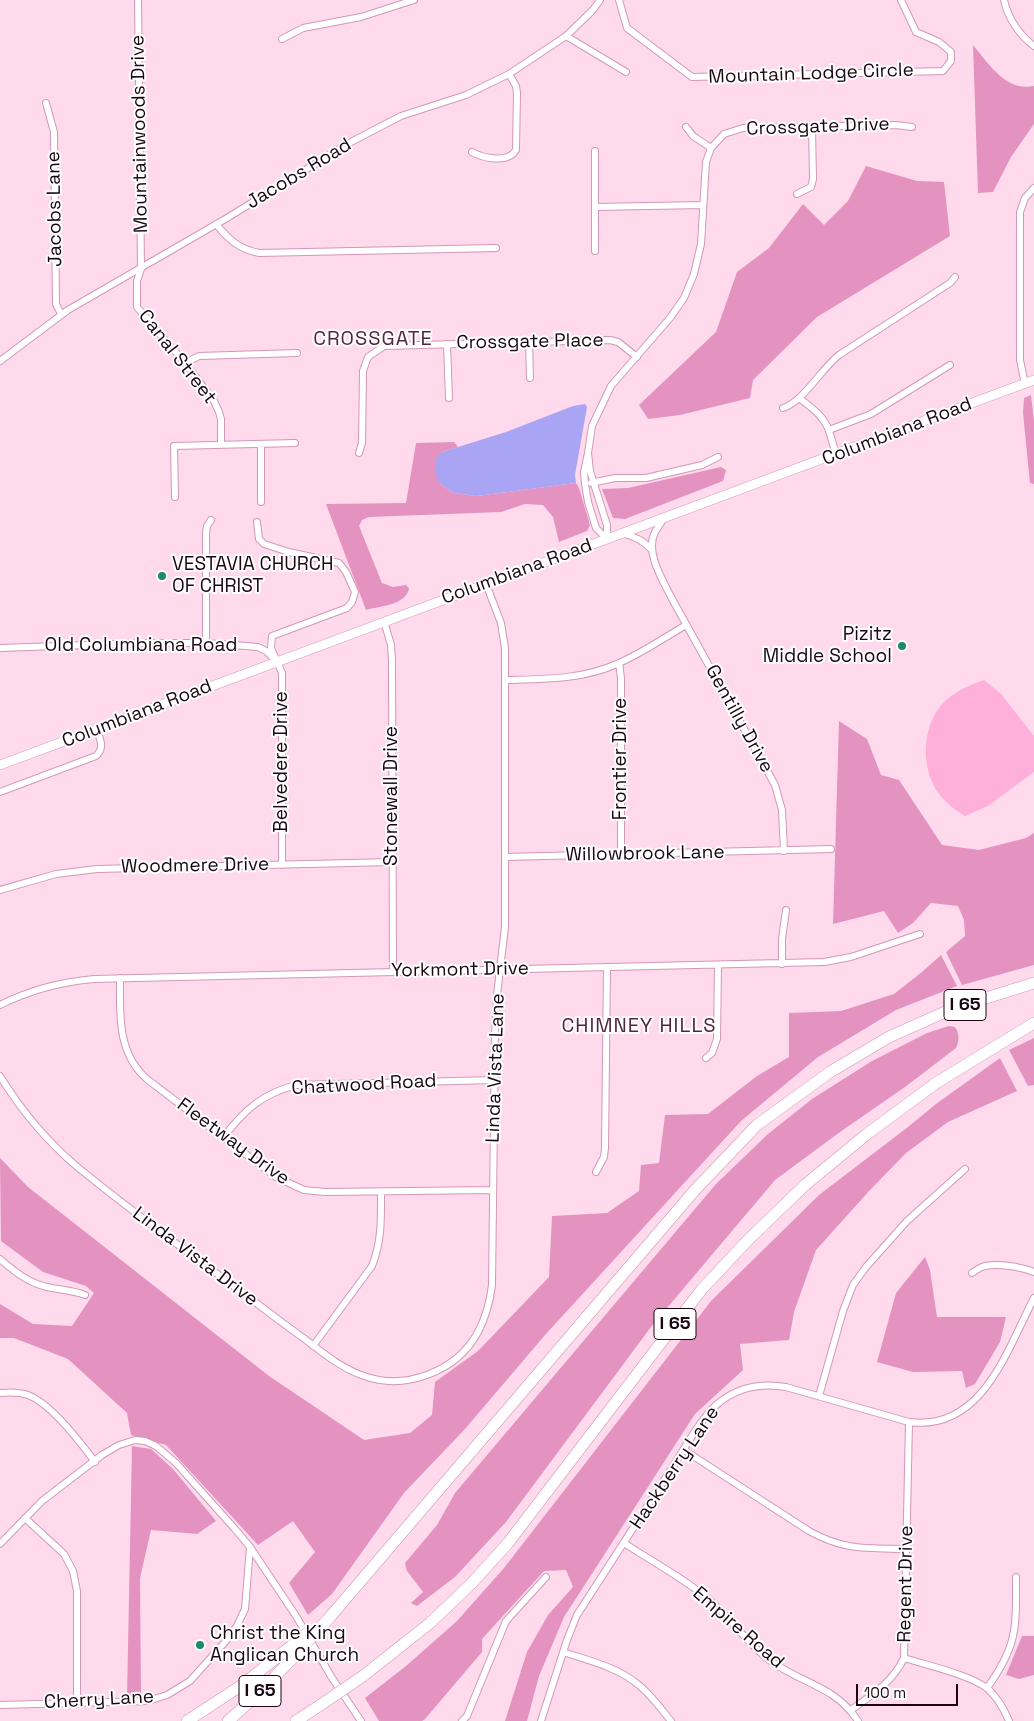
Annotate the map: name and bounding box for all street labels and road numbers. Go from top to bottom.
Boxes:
street label: Mountainwoods Drive [127,35,153,233]
street label: Mountain Lodge Circle [708,59,914,89]
street label: Crossgate Drive [746,113,890,141]
street label: Jacobs Road [242,134,356,214]
street label: Jacobs Lane [43,151,67,267]
street label: Canal Street [133,305,221,409]
street label: Crossgate Place [456,329,604,355]
street label: Columbiana Road [819,393,975,471]
street label: Columbiana Road [439,534,595,610]
street label: Old Columbiana Road [45,635,237,657]
street label: Gentilly Drive [700,661,778,777]
street label: Columbiana Road [59,675,215,753]
street label: Belvedere Drive [271,691,293,833]
street label: Frontier Drive [610,698,632,820]
street label: Stonewall Drive [381,726,403,866]
street label: Willowbrook Lane [565,841,725,867]
street label: Woodmere Drive [121,853,269,879]
street label: Yorkmont Drive [391,957,529,983]
road number: I 65 [944,990,986,1020]
street label: Linda Vista Lane [482,993,510,1143]
street label: Chatwood Road [291,1070,437,1100]
street label: Fleetway Drive [172,1094,294,1190]
street label: Linda Vista Drive [128,1202,262,1312]
road number: I 65 [654,1308,696,1340]
street label: Hackberry Lane [626,1402,724,1534]
street label: Regent Drive [894,1525,918,1643]
street label: Empire Road [688,1582,788,1674]
road number: I 65 [239,1675,281,1706]
street label: Cherry Lane [43,1686,155,1714]

